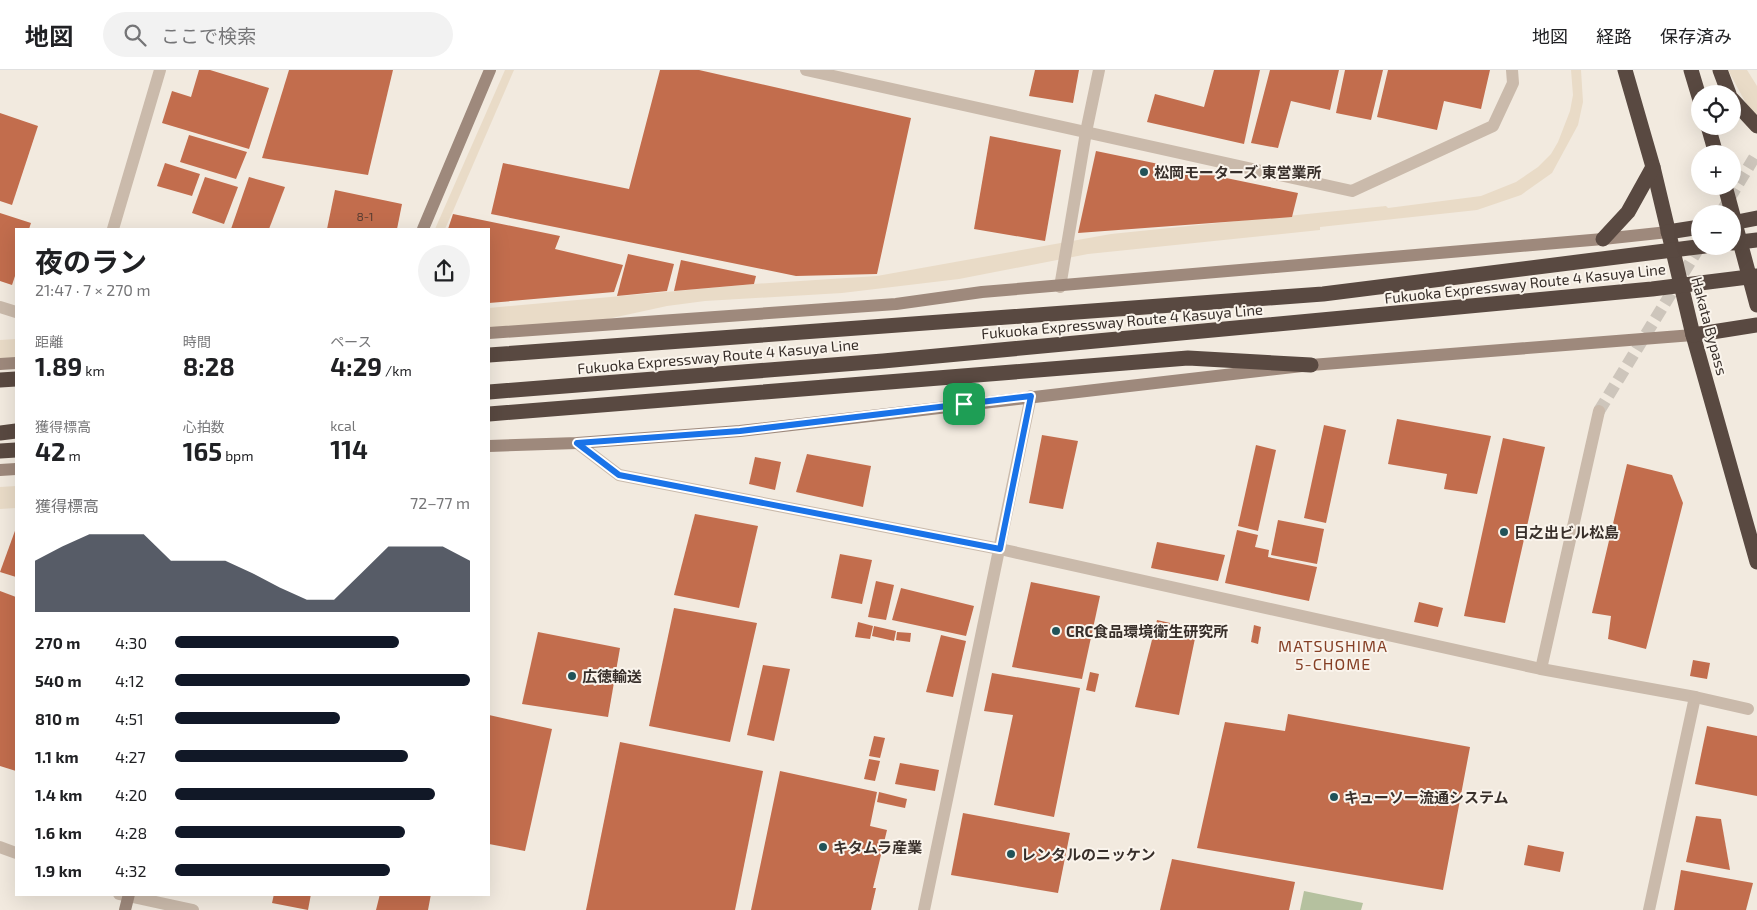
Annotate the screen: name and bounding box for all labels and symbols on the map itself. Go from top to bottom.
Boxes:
place label: 松岡モーターズ 東営業所 [1154,163,1322,181]
marker: 松岡モーターズ 東営業所 [1138,166,1150,178]
house number: 8-1 [356,209,374,223]
street label: Fukuoka Expressway Route 4 Kasuya Line [1383,259,1667,307]
street label: Hakata Bypass [1688,275,1732,377]
street label: Fukuoka Expressway Route 4 Kasuya Line [980,300,1264,342]
street label: Fukuoka Expressway Route 4 Kasuya Line [576,335,860,377]
pin [943,383,985,425]
place label: 日之出ビル松島 [1514,523,1619,541]
marker: 日之出ビル松島 [1498,526,1510,538]
place label: CRC食品環境衛生研究所 [1066,622,1228,640]
marker: CRC食品環境衛生研究所 [1050,625,1062,637]
district label: MATSUSHIMA 5-CHOME [1278,636,1388,673]
place label: 広徳輸送 [582,667,642,685]
marker: 広徳輸送 [566,670,578,682]
place label: キューソー流通システム [1344,788,1509,806]
marker: キューソー流通システム [1328,791,1340,803]
place label: キタムラ産業 [833,838,922,856]
marker: キタムラ産業 [817,841,829,853]
place label: レンタルのニッケン [1021,845,1156,863]
marker: レンタルのニッケン [1005,848,1017,860]

